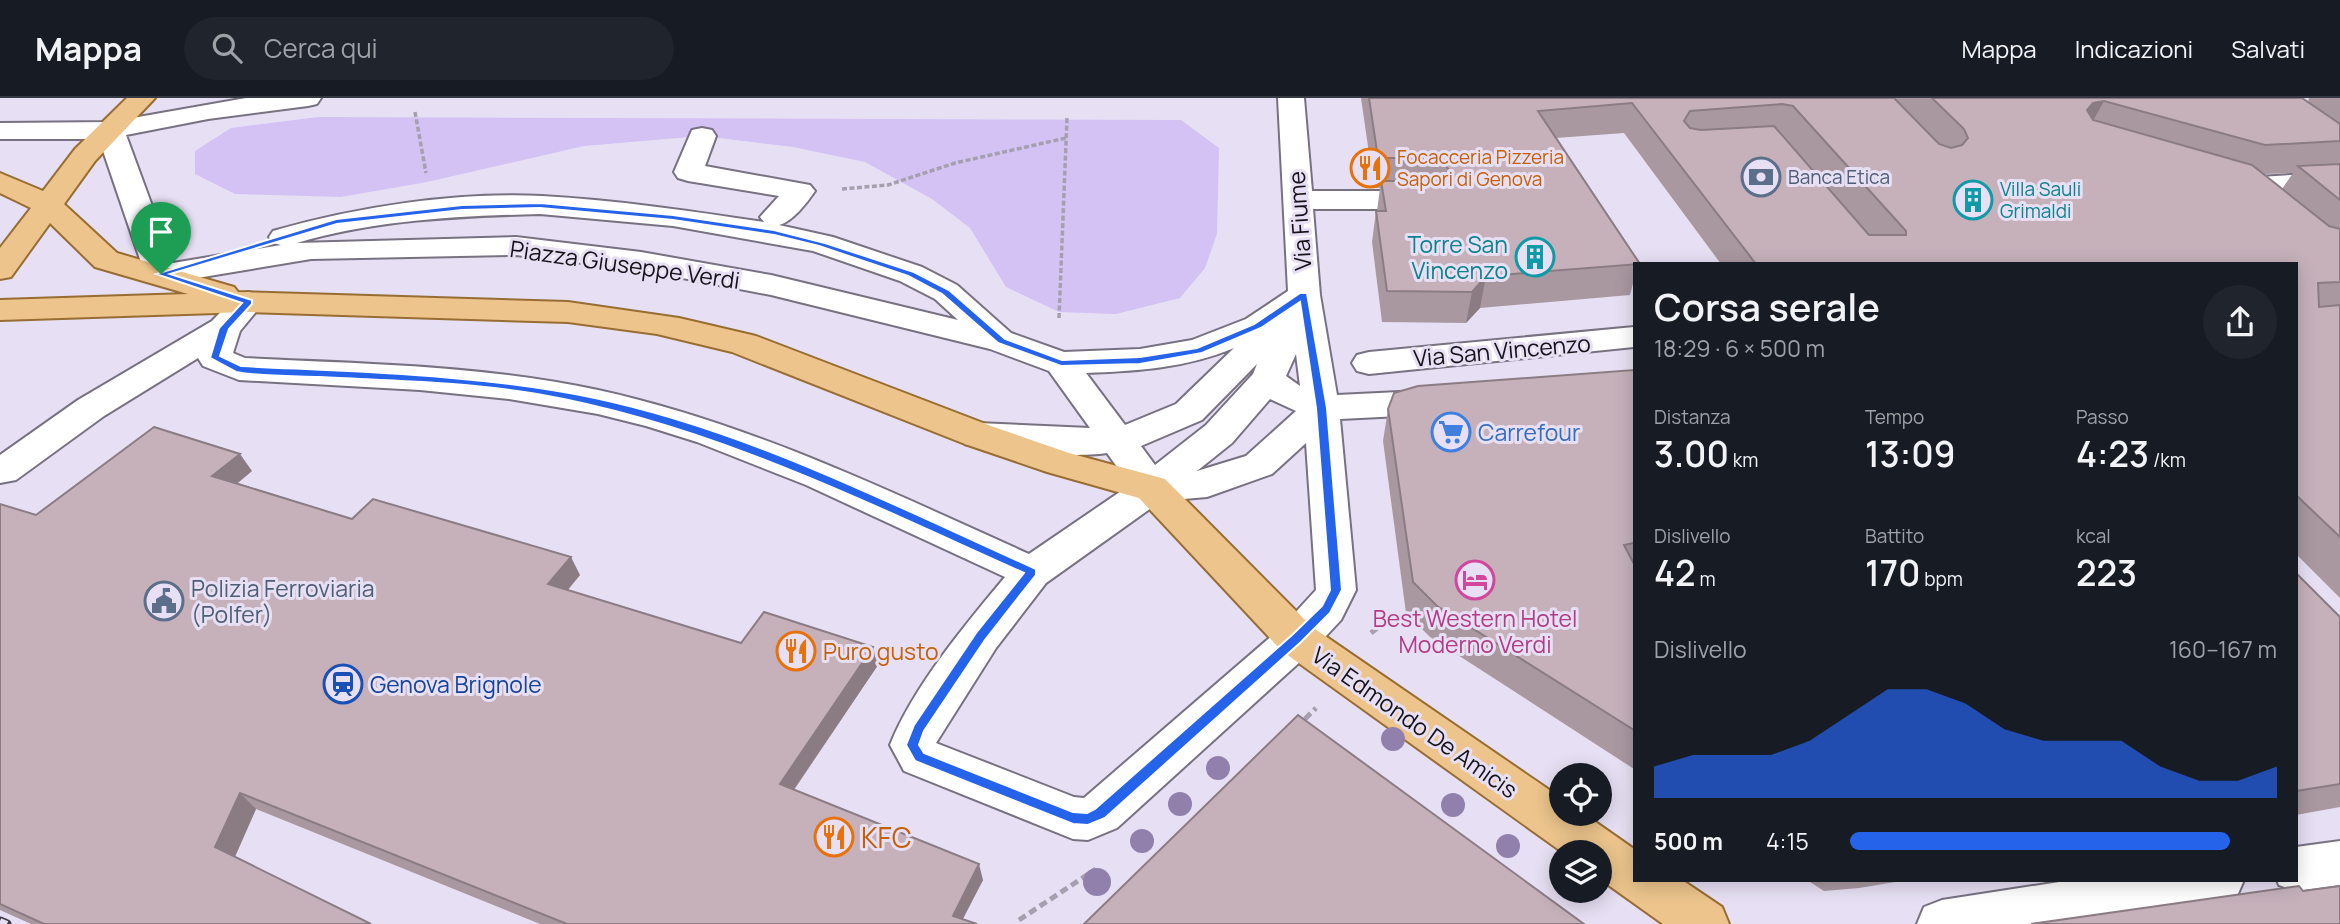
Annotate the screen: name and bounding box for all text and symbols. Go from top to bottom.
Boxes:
search box [184,17,674,80]
text: Mappa [35,26,142,71]
icon: search [208,29,246,67]
text: Cerca qui [264,30,378,66]
text: Mappa [1961,32,2037,65]
text: Indicazioni [2075,32,2193,65]
text: Salvati [2231,32,2305,65]
place label: Focacceria Pizzeria Sapori di Genova [1397,144,1564,192]
restaurant icon: Focacceria Pizzeria Sapori di Genova [1349,147,1391,189]
bank icon: Banca Etica [1740,156,1782,198]
place label: Banca Etica [1788,164,1890,190]
street label: Via Fiume [1280,170,1318,272]
place label: Villa Sauli Grimaldi [2000,176,2081,224]
building icon: Villa Sauli Grimaldi [1952,179,1994,221]
pin [131,202,191,274]
icon: arrive [142,213,180,251]
place label: Torre San Vincenzo [1408,228,1508,286]
street label: Piazza Giuseppe Verdi [508,232,742,296]
building icon: Torre San Vincenzo [1514,236,1556,278]
text: Corsa serale [1654,280,1880,332]
button: share [2203,285,2277,359]
street label: Via San Vincenzo [1412,326,1592,374]
text: 18:29 · 6 × 500 m [1654,332,1825,364]
text: Distanza [1654,404,1731,430]
text: Tempo [1865,404,1924,430]
text: Passo [2076,404,2129,430]
supermarket icon: Carrefour [1430,411,1472,453]
place label: Carrefour [1478,416,1580,448]
text: 3.00 [1654,430,1729,478]
text: 13:09 [1865,430,1956,478]
text: 4:23 [2076,430,2149,478]
text: km [1729,447,1758,473]
text: /km [2149,447,2186,473]
text: Dislivello [1654,523,1731,549]
text: Battito [1865,523,1924,549]
text: kcal [2076,523,2111,549]
text: 42 [1654,549,1696,597]
text: 170 [1865,549,1921,597]
text: 223 [2076,549,2137,597]
hotel icon: Best Western Hotel Moderno Verdi [1454,559,1496,601]
text: m [1696,566,1716,592]
text: bpm [1921,566,1963,592]
place label: Polizia Ferroviaria (Polfer) [191,572,375,630]
public building icon: Polizia Ferroviaria (Polfer) [143,580,185,622]
place label: Best Western Hotel Moderno Verdi [1373,602,1577,660]
restaurant icon: Puro gusto [775,630,817,672]
text: Dislivello [1654,633,1747,665]
text: 160–167 m [2169,633,2277,665]
place label: Puro gusto [823,635,939,667]
street label: Via Edmondo De Amicis [1306,639,1524,805]
station icon: Genova Brignole [322,663,364,705]
place label: Genova Brignole [370,668,542,700]
map controls [1549,763,1612,903]
button: locate [1549,763,1612,826]
restaurant icon: KFC [813,816,855,858]
place label: KFC [861,818,912,856]
text: 500 m [1654,825,1723,857]
text: 4:15 [1766,825,1809,857]
button: layers [1549,840,1612,903]

